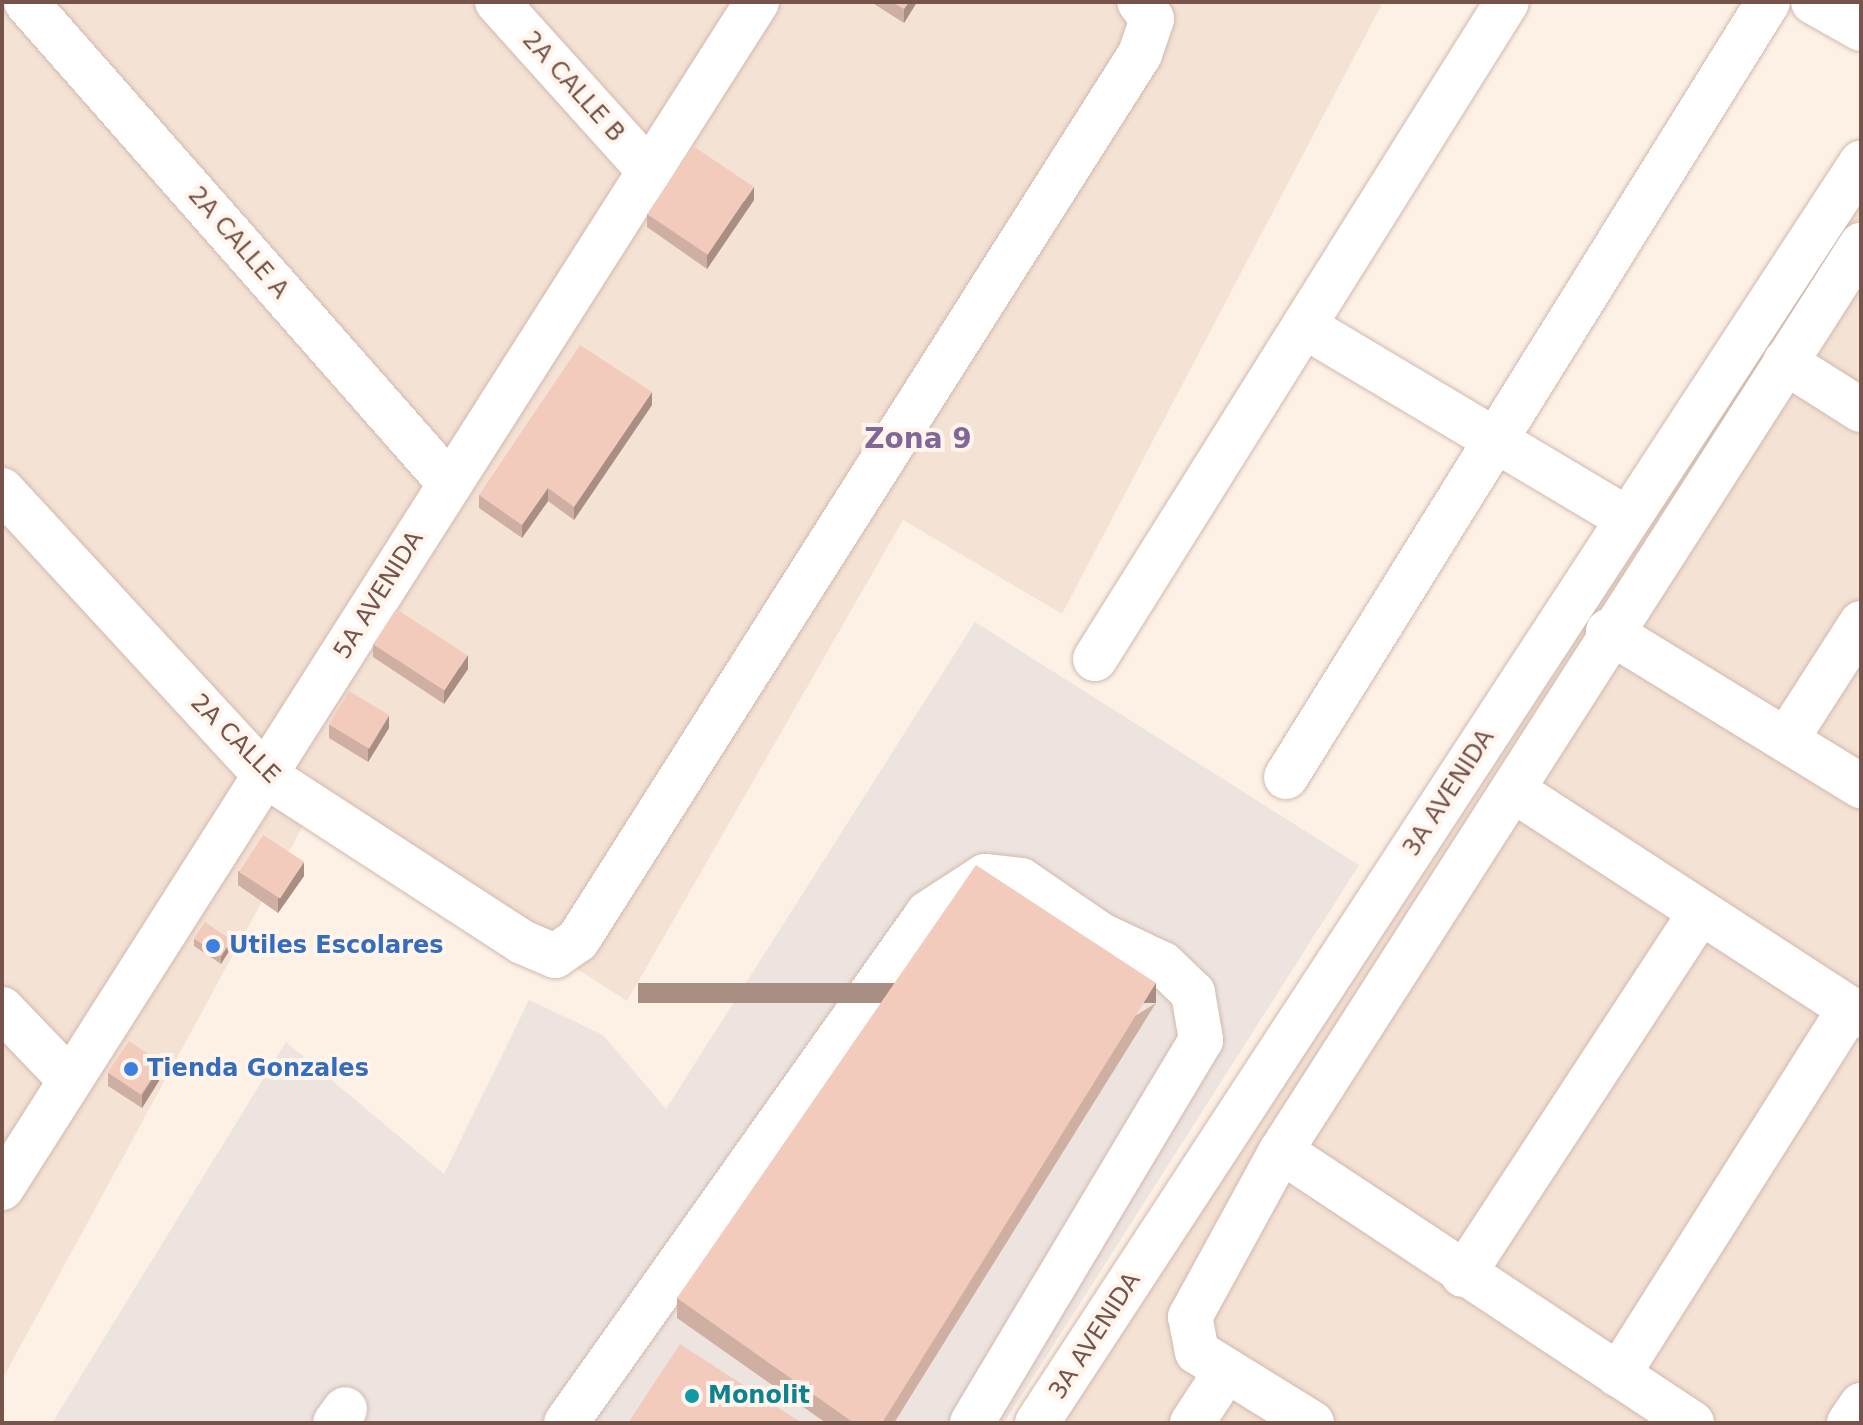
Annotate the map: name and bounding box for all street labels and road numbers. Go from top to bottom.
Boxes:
street label: 2A CALLE B [516,26,630,148]
street label: 2A CALLE A [182,181,294,305]
street label: 5A AVENIDA [328,526,430,664]
street label: 2A CALLE [184,688,286,790]
street label: 3A AVENIDA [1397,724,1501,862]
street label: 3A AVENIDA [1043,1267,1147,1405]

